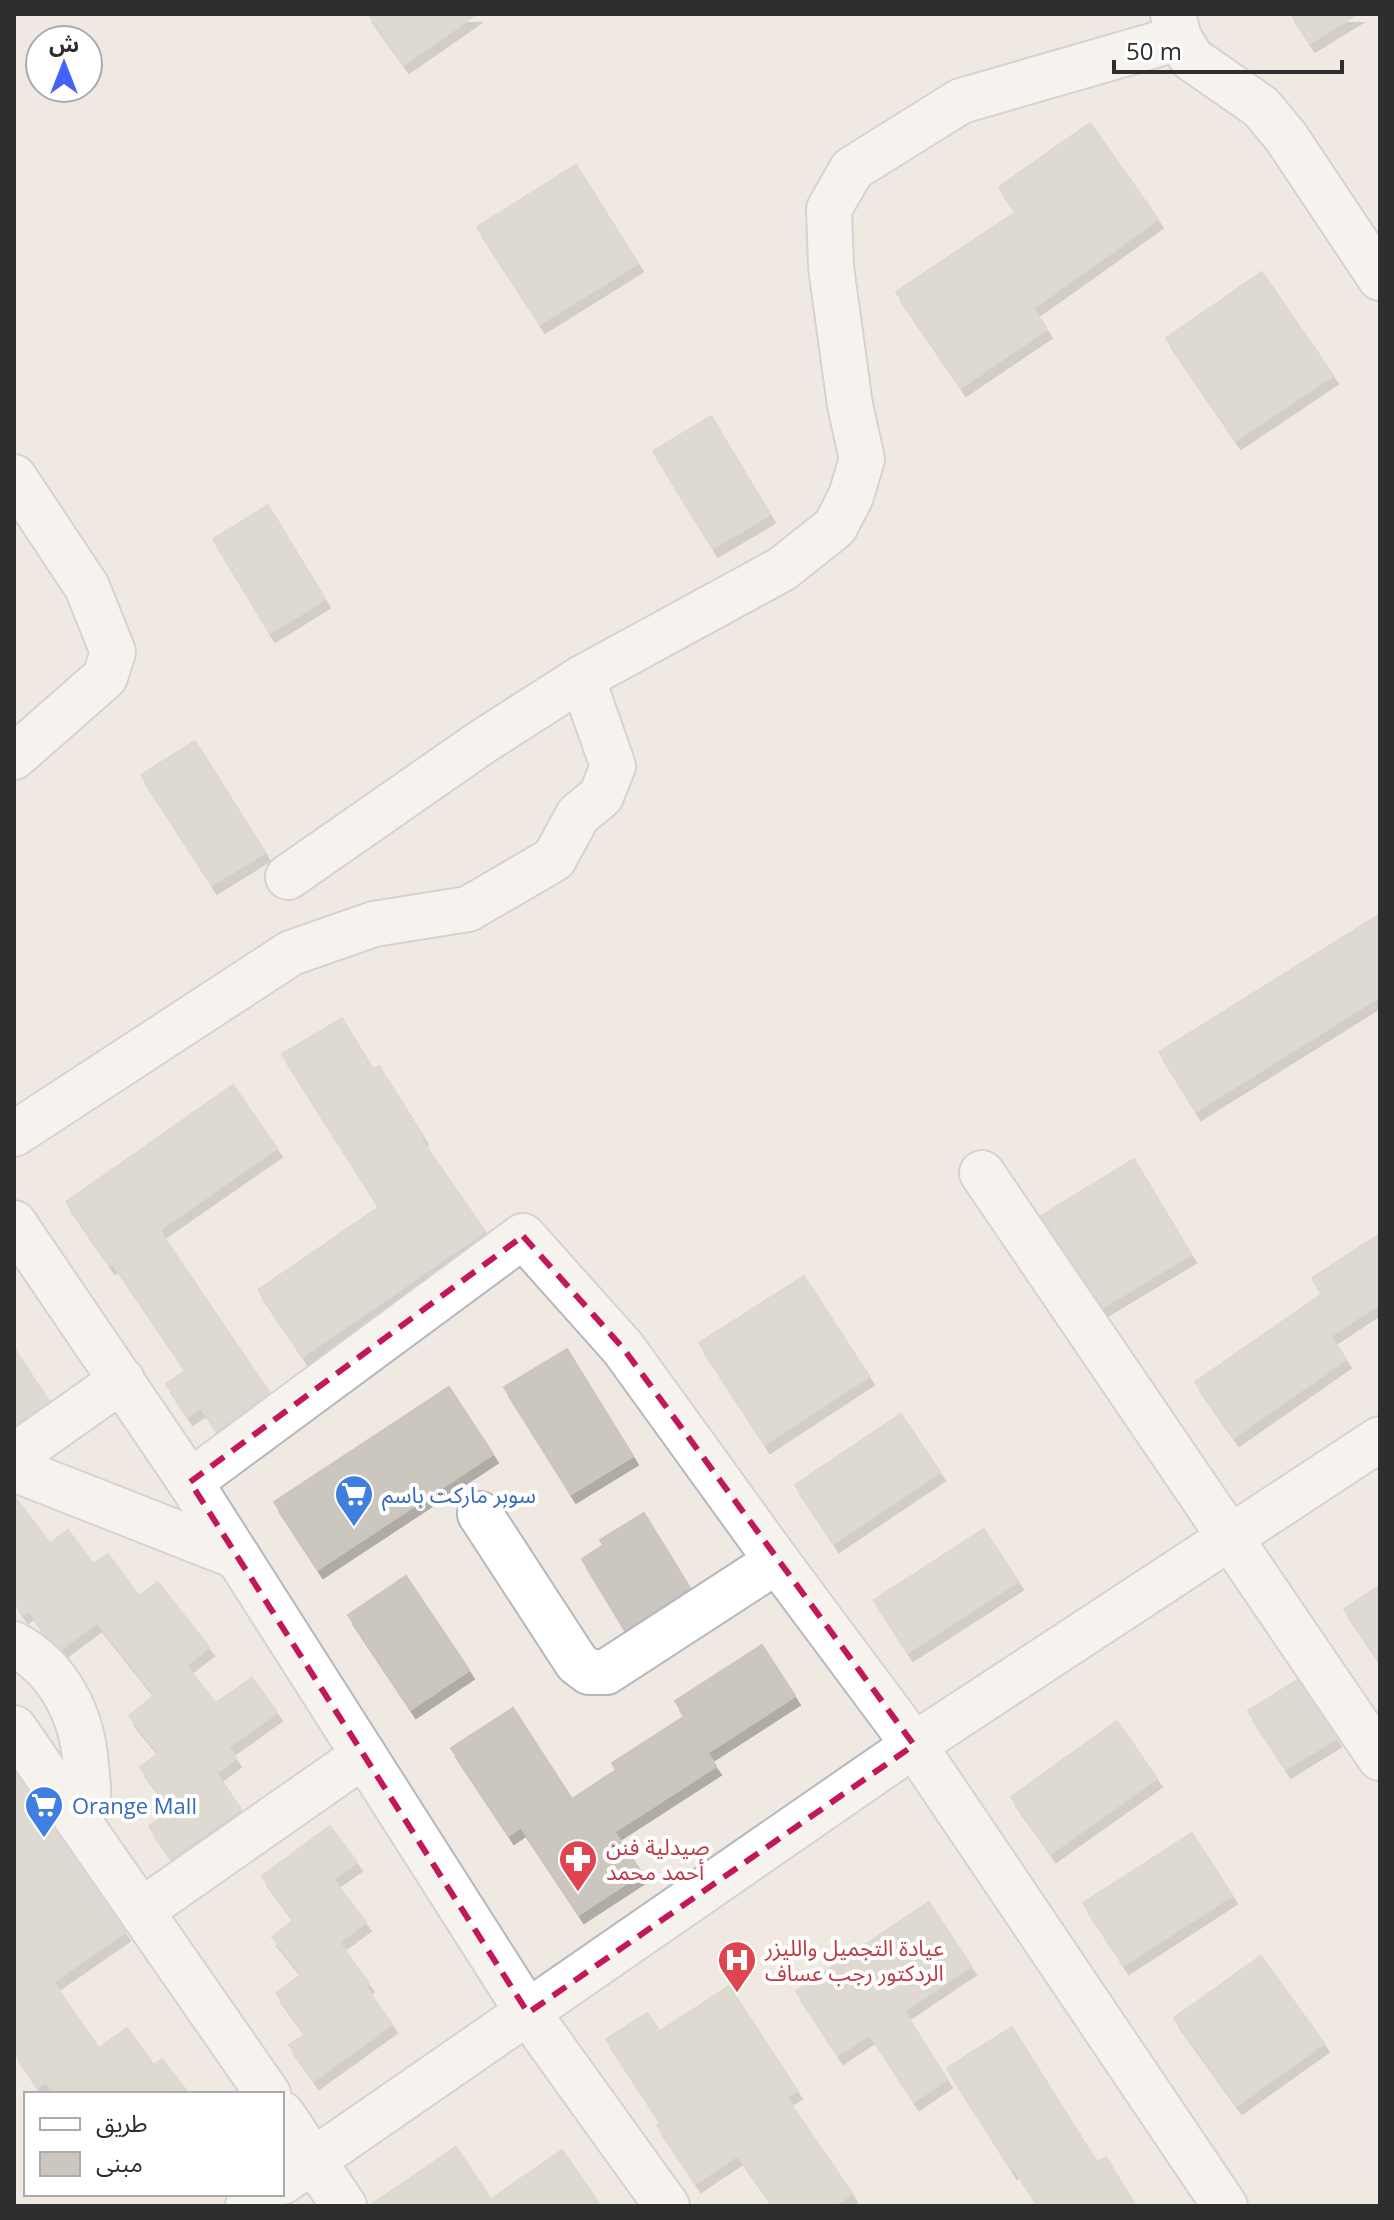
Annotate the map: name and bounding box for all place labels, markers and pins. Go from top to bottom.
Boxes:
supermarket icon: سوبر ماركت باسم [333,1473,375,1528]
place label: سوبر ماركت باسم [382,1479,536,1512]
supermarket icon: Orange Mall [23,1784,65,1839]
place label: Orange Mall [72,1790,197,1820]
place label: صيدلية فنن أحمد محمد [606,1831,710,1886]
pharmacy icon: صيدلية فنن أحمد محمد [557,1838,599,1893]
place label: عيادة التجميل والليزر الردكتور رجب عساف [764,1932,944,1987]
hospital icon: عيادة التجميل والليزر الردكتور رجب عساف [716,1939,758,1994]

